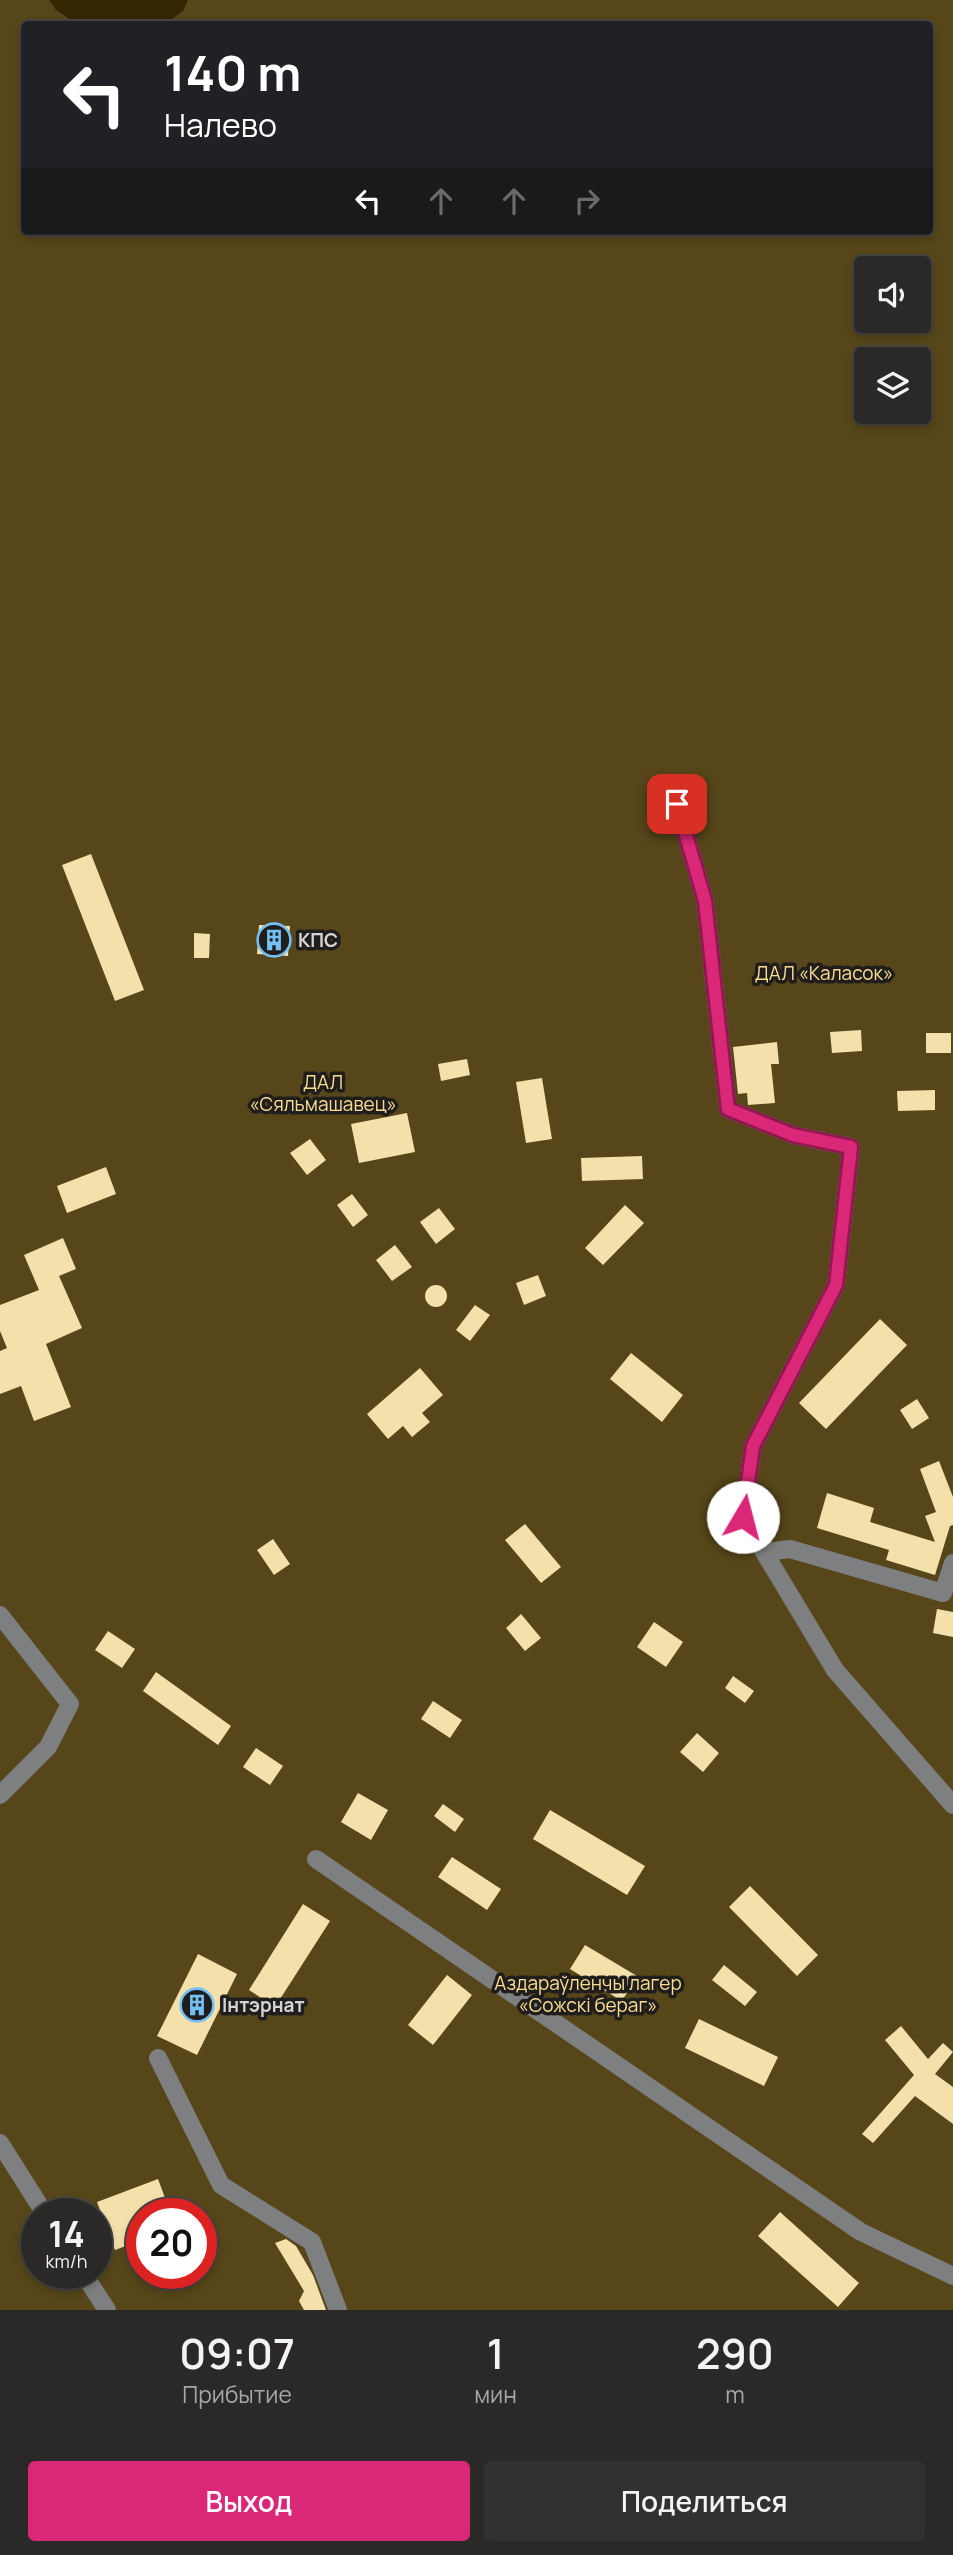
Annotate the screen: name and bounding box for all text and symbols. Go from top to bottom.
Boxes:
text: 140 m [164,39,301,106]
icon: left [49,49,140,140]
text: Налево [164,103,277,147]
icon: left [349,182,387,220]
icon: ahead [422,182,460,220]
icon: ahead [495,182,533,220]
icon: right [568,182,606,220]
map controls [854,256,931,424]
button: sound [854,256,931,333]
button: layers [854,347,931,424]
pin [647,774,707,834]
icon: arrive [658,785,696,823]
building icon: КПС [255,921,293,959]
place label: КПС [298,927,338,953]
park label: ДАЛ «Каласок» [755,960,893,986]
park label: ДАЛ «Сяльмашавец» [249,1069,397,1117]
position arrow [706,1480,780,1554]
park label: Аздараўленчы лагер «Сожскі бераг» [494,1970,682,2018]
building icon: Інтэрнат [178,1986,216,2024]
place label: Інтэрнат [222,1992,305,2018]
speed limit sign: 20 [126,2198,217,2289]
text: 14 [48,2210,85,2258]
text: km/h [46,2249,87,2273]
text: 09:07 [179,2324,295,2382]
text: 1 [487,2324,504,2382]
text: 290 [696,2324,774,2382]
text: Прибытие [182,2378,292,2410]
text: мин [474,2378,517,2410]
text: m [725,2378,745,2410]
button: Выход [28,2461,470,2541]
button: Поделиться [484,2461,925,2541]

